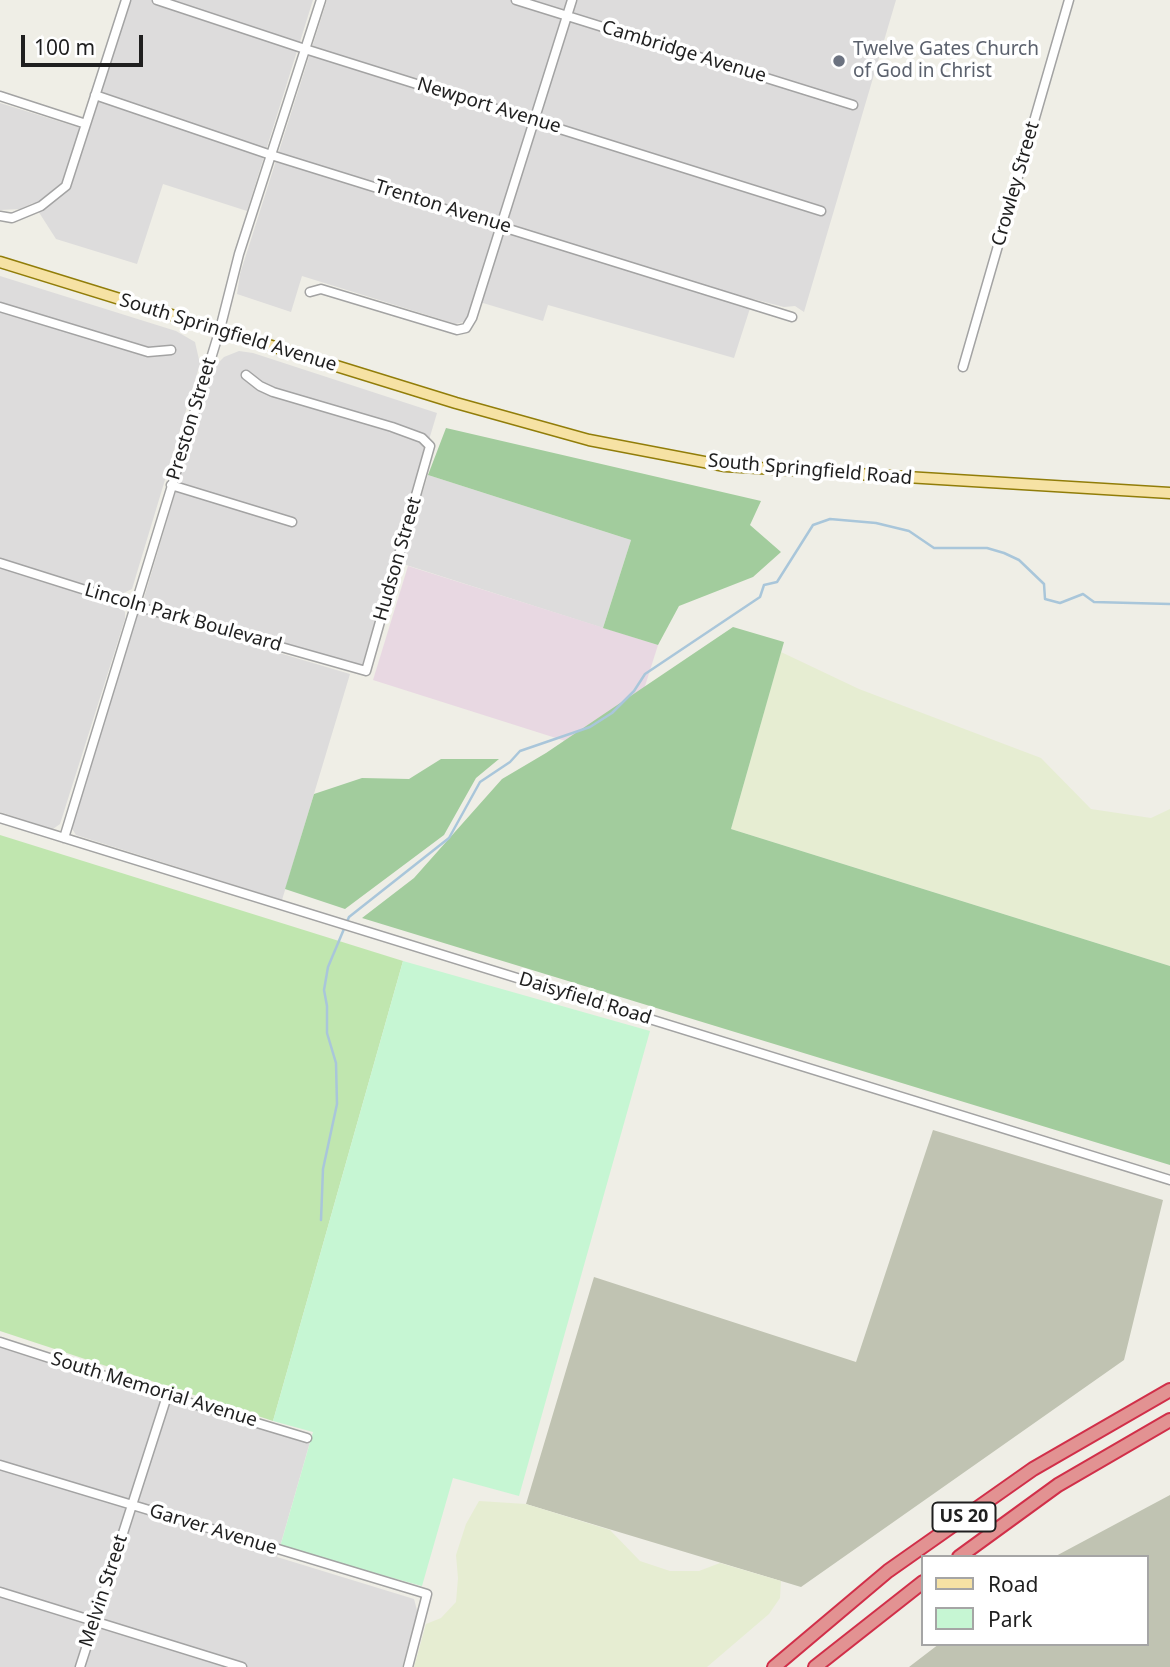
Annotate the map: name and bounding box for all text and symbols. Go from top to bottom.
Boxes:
street label: Cambridge Avenue [599,16,769,88]
scale bar [24,21,147,65]
text: 100 m [34,33,95,61]
place label: Twelve Gates Church of God in Christ [853,39,1039,83]
marker: Twelve Gates Church of God in Christ [831,53,847,69]
street label: Newport Avenue [414,73,564,139]
street label: Crowley Street [987,119,1045,249]
street label: Trenton Avenue [372,175,514,239]
street label: South Springfield Avenue [117,289,339,377]
street label: Preston Street [163,355,221,483]
street label: South Springfield Road [707,450,913,490]
street label: Hudson Street [369,494,427,624]
street label: Lincoln Park Boulevard [82,579,284,657]
street label: Daisyfield Road [516,968,654,1030]
street label: South Memorial Avenue [48,1348,260,1432]
street label: Garver Avenue [146,1500,280,1560]
road number: US 20 [932,1502,996,1532]
street label: Melvin Street [75,1532,133,1650]
legend [922,1555,1149,1646]
text: Road [988,1570,1038,1598]
text: Park [988,1605,1032,1633]

